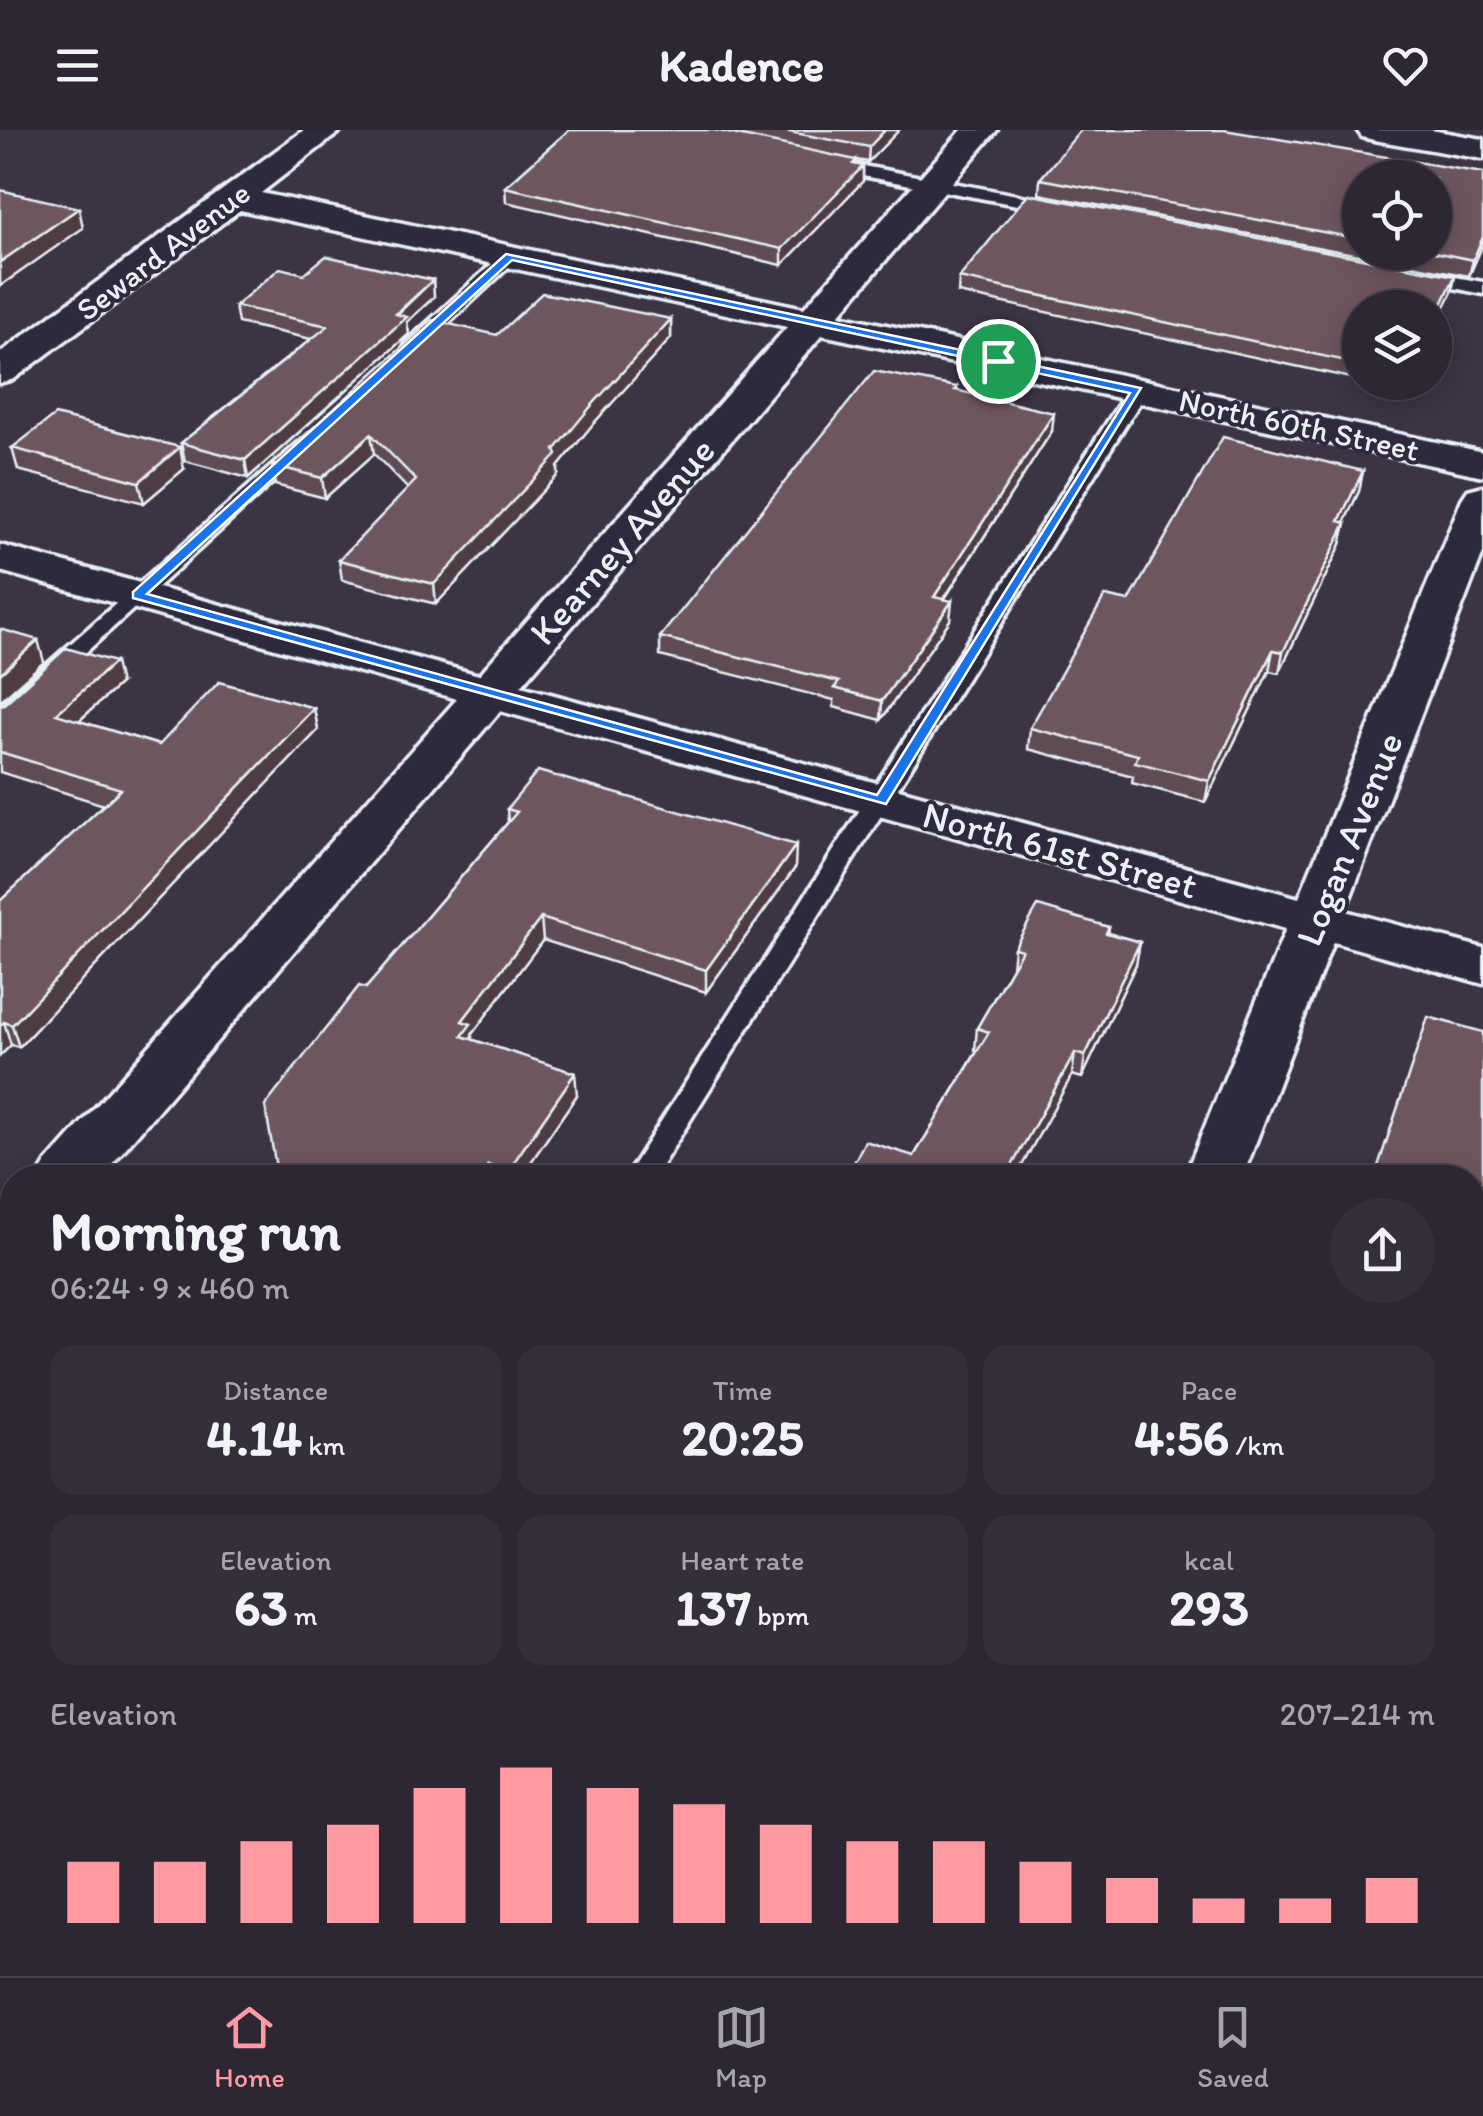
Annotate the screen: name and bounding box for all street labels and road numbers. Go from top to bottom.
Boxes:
street label: Seward Avenue [69,173,257,329]
street label: North 60th Street [1176,381,1422,469]
street label: Kearney Avenue [519,428,725,654]
street label: Logan Avenue [1285,725,1413,953]
street label: North 61st Street [918,791,1202,909]

